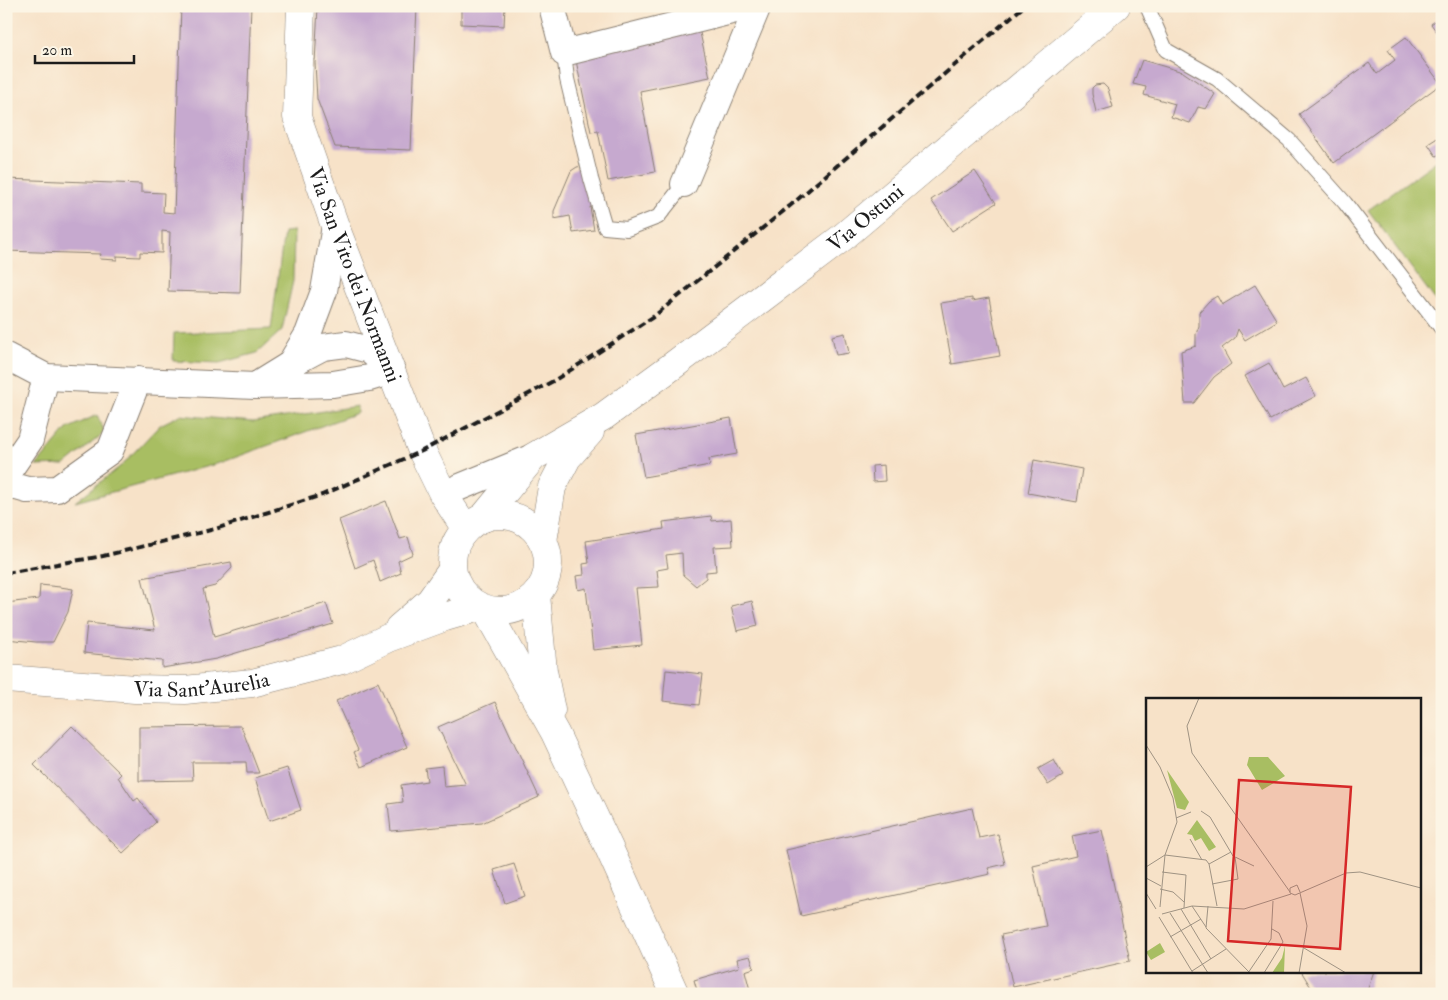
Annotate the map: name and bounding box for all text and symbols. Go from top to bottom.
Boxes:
scale bar [35,32,134,64]
text: 20 m [42,41,72,60]
street label: Via San Vito dei Normanni [302,164,407,387]
street label: Via Ostuni [822,178,910,258]
street label: Via Sant'Aurelia [133,666,273,704]
inset map [1146,698,1420,972]

